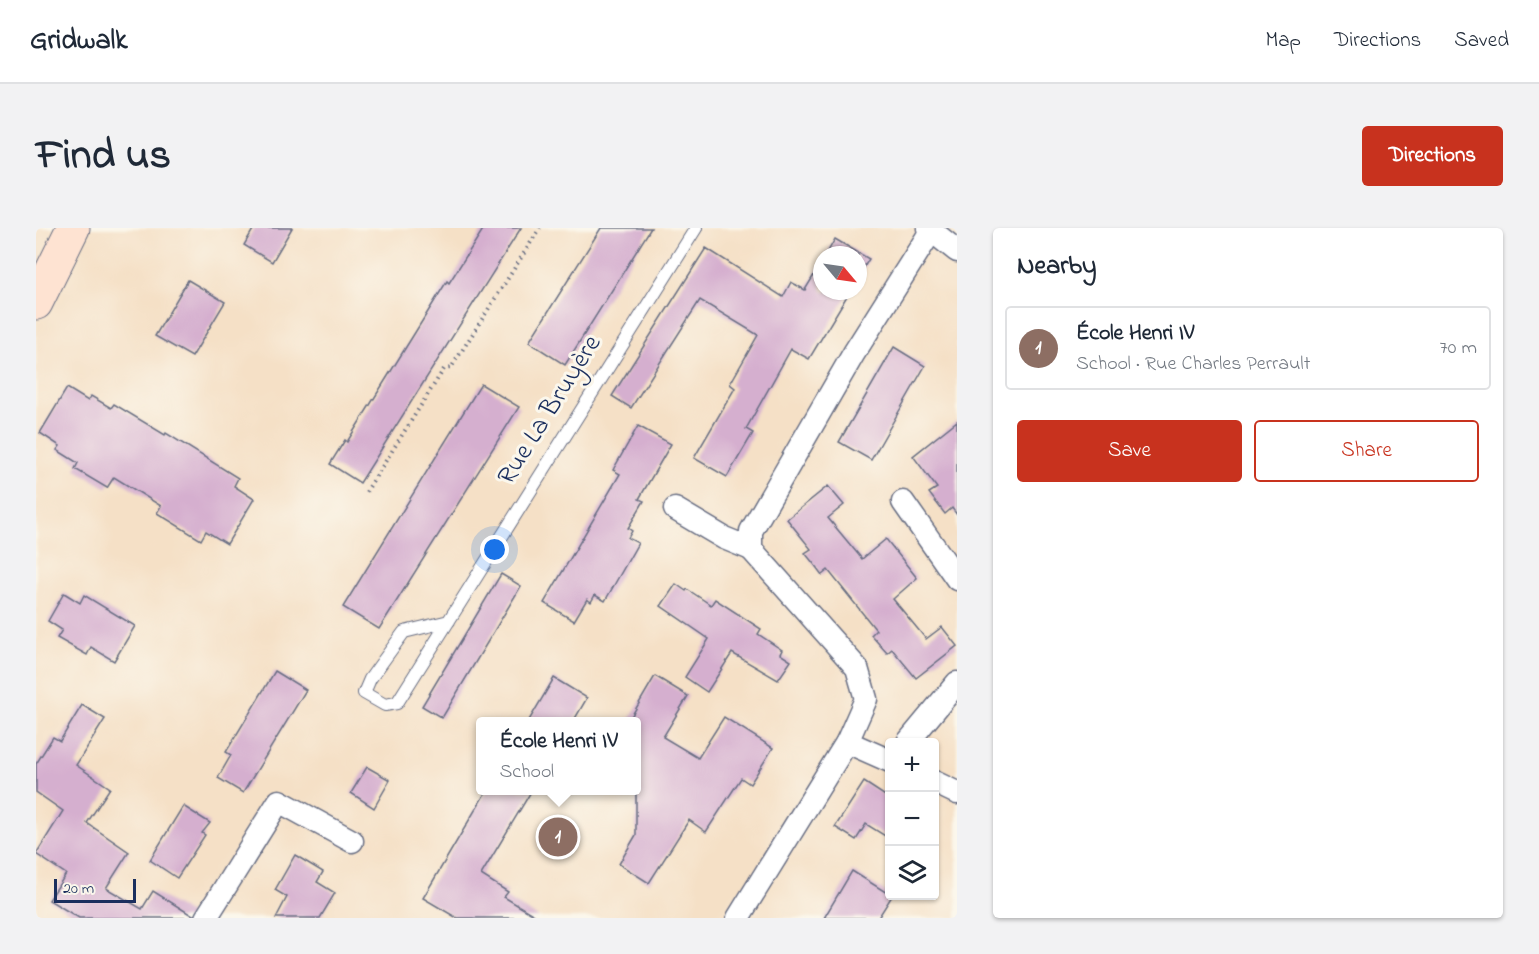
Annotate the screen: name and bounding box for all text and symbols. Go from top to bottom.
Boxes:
text: Gridwalk [30,21,127,62]
text: Map [1265,26,1301,56]
text: Directions [1334,26,1421,56]
text: Saved [1454,26,1509,56]
text: Find us [36,126,171,187]
button: Directions [1362,126,1503,186]
north arrow [813,246,867,300]
text: Nearby [1017,248,1096,286]
text: École Henri IV [1076,318,1194,350]
street label: Rue La Bruyère [488,327,612,493]
text: 1 [1035,334,1042,363]
text: 70 m [1440,334,1477,363]
text: School · Rue Charles Perrault [1076,350,1310,379]
button: Save [1017,420,1242,482]
button: Share [1254,420,1479,482]
your location [480,535,509,564]
popup [476,717,641,795]
text: École Henri IV [499,726,618,758]
map controls [885,738,939,900]
button: + [885,738,939,792]
text: School [499,758,554,787]
button: − [885,792,939,846]
pin: 1 [538,814,578,860]
button: layers [885,846,939,900]
scale bar [54,876,136,904]
text: 20 m [63,877,94,901]

